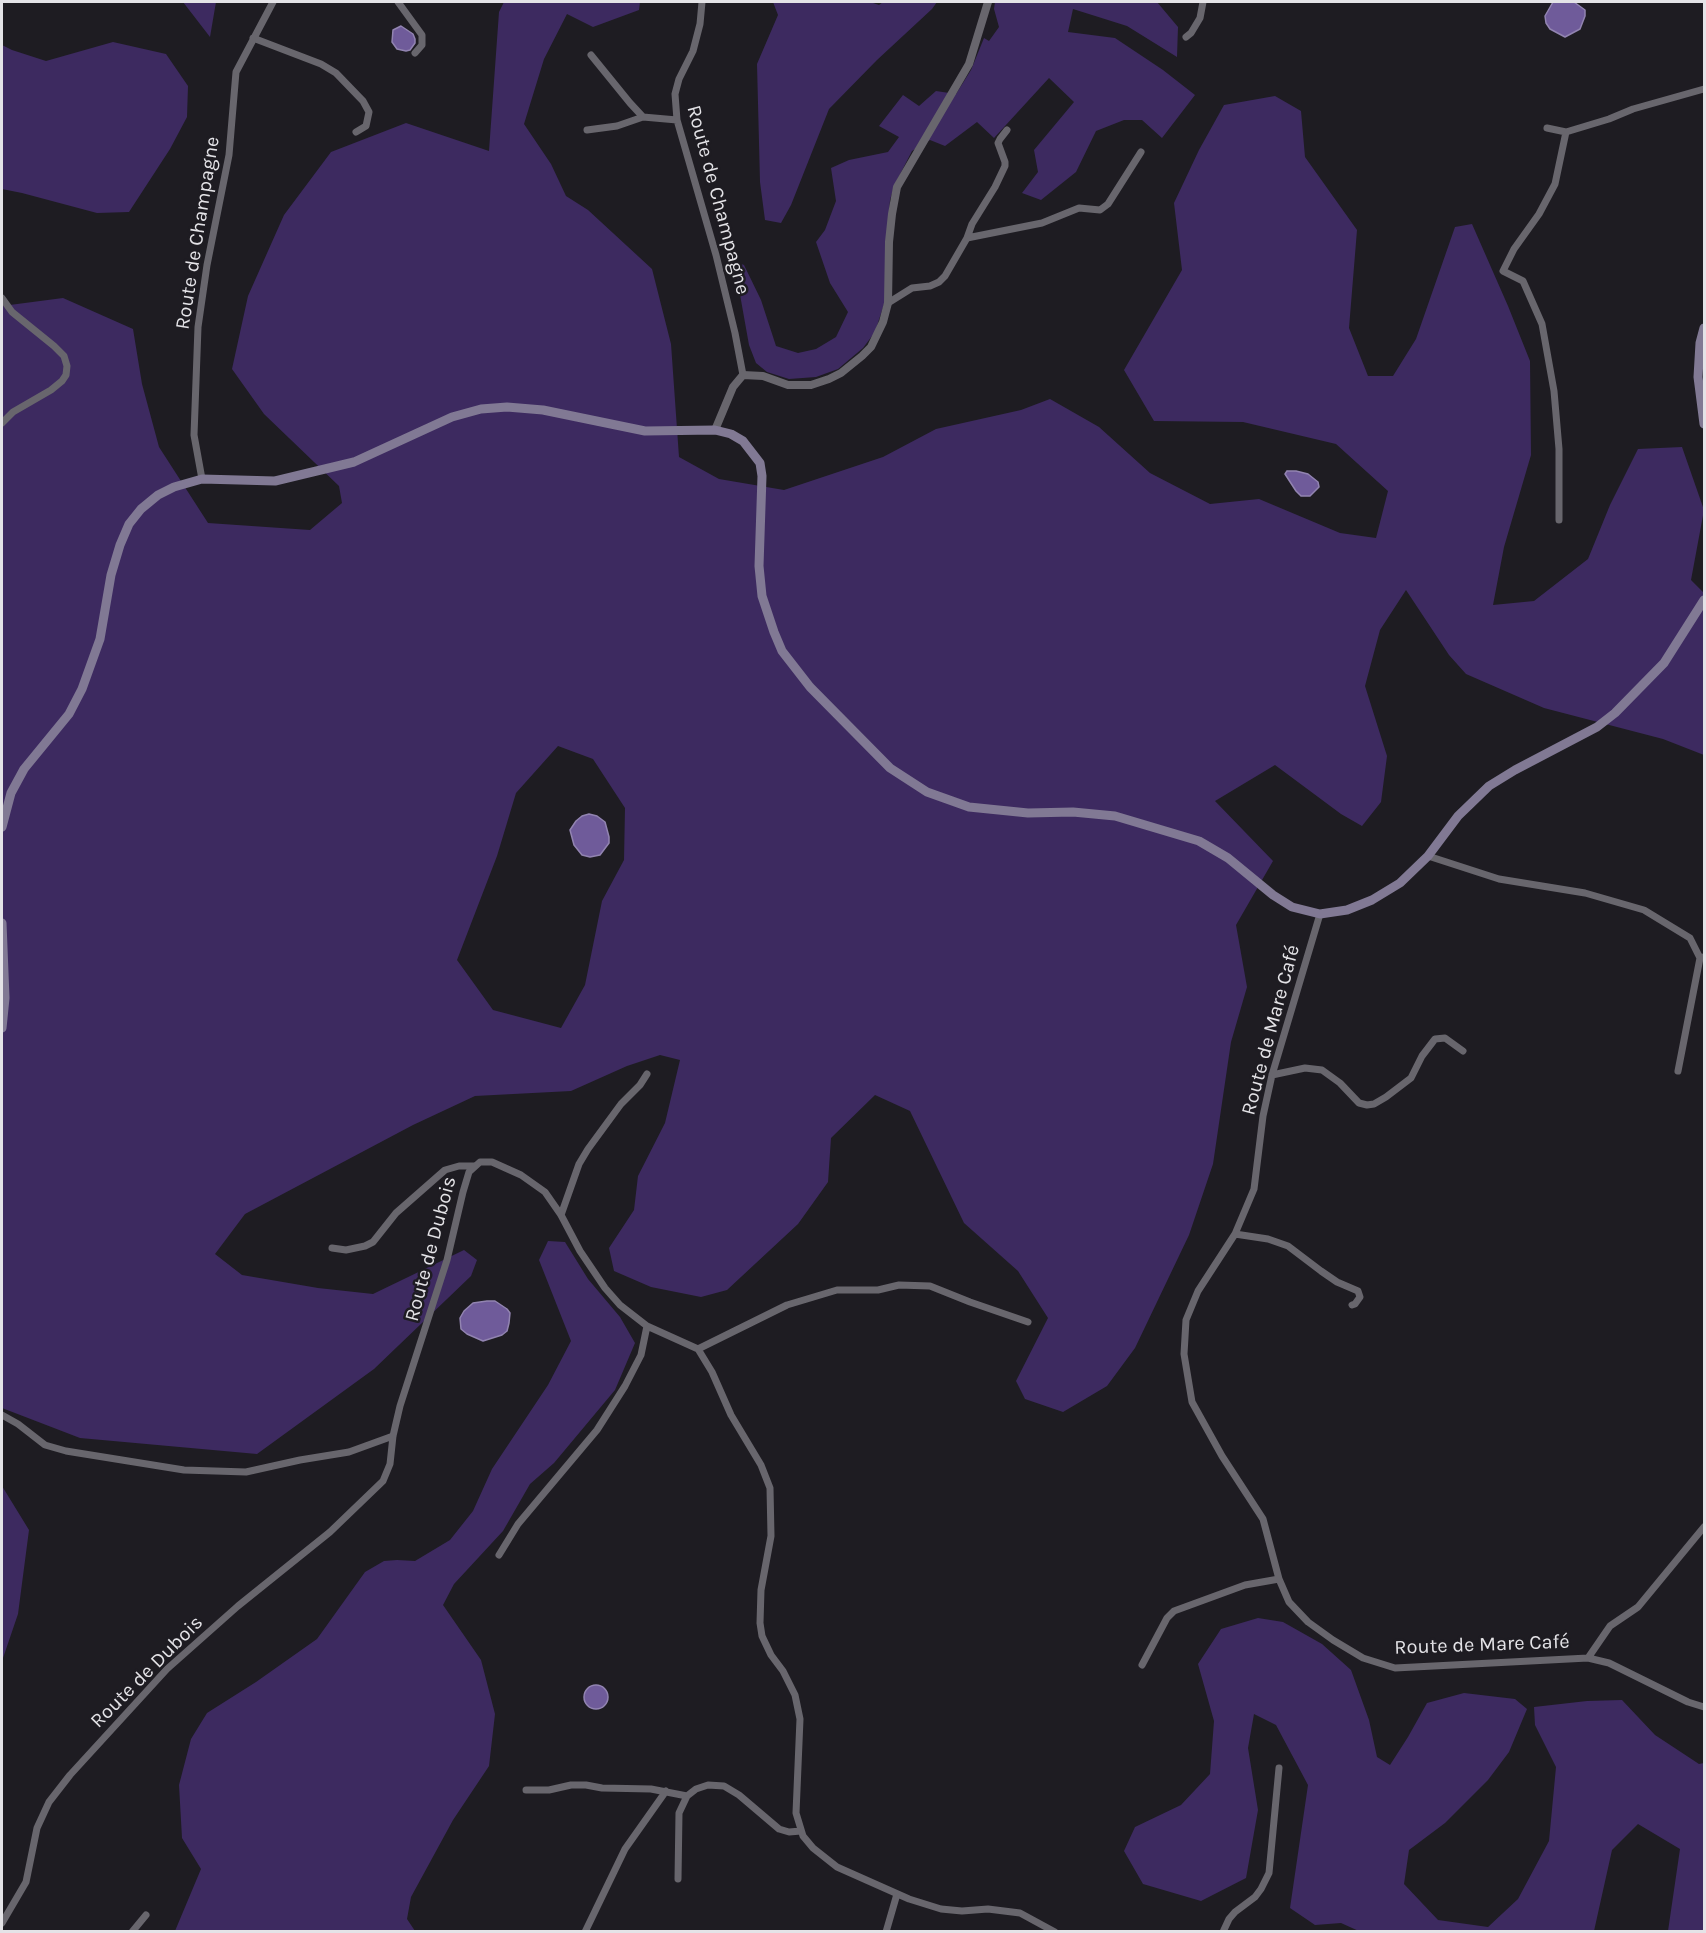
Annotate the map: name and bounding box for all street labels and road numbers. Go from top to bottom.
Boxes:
street label: Route de Champagne [681,103,755,297]
street label: Route de Champagne [171,135,225,331]
street label: Route de Mare Café [1237,942,1305,1118]
street label: Route de Dubois [400,1174,462,1324]
street label: Route de Dubois [86,1611,208,1733]
street label: Route de Mare Café [1394,1630,1570,1660]

